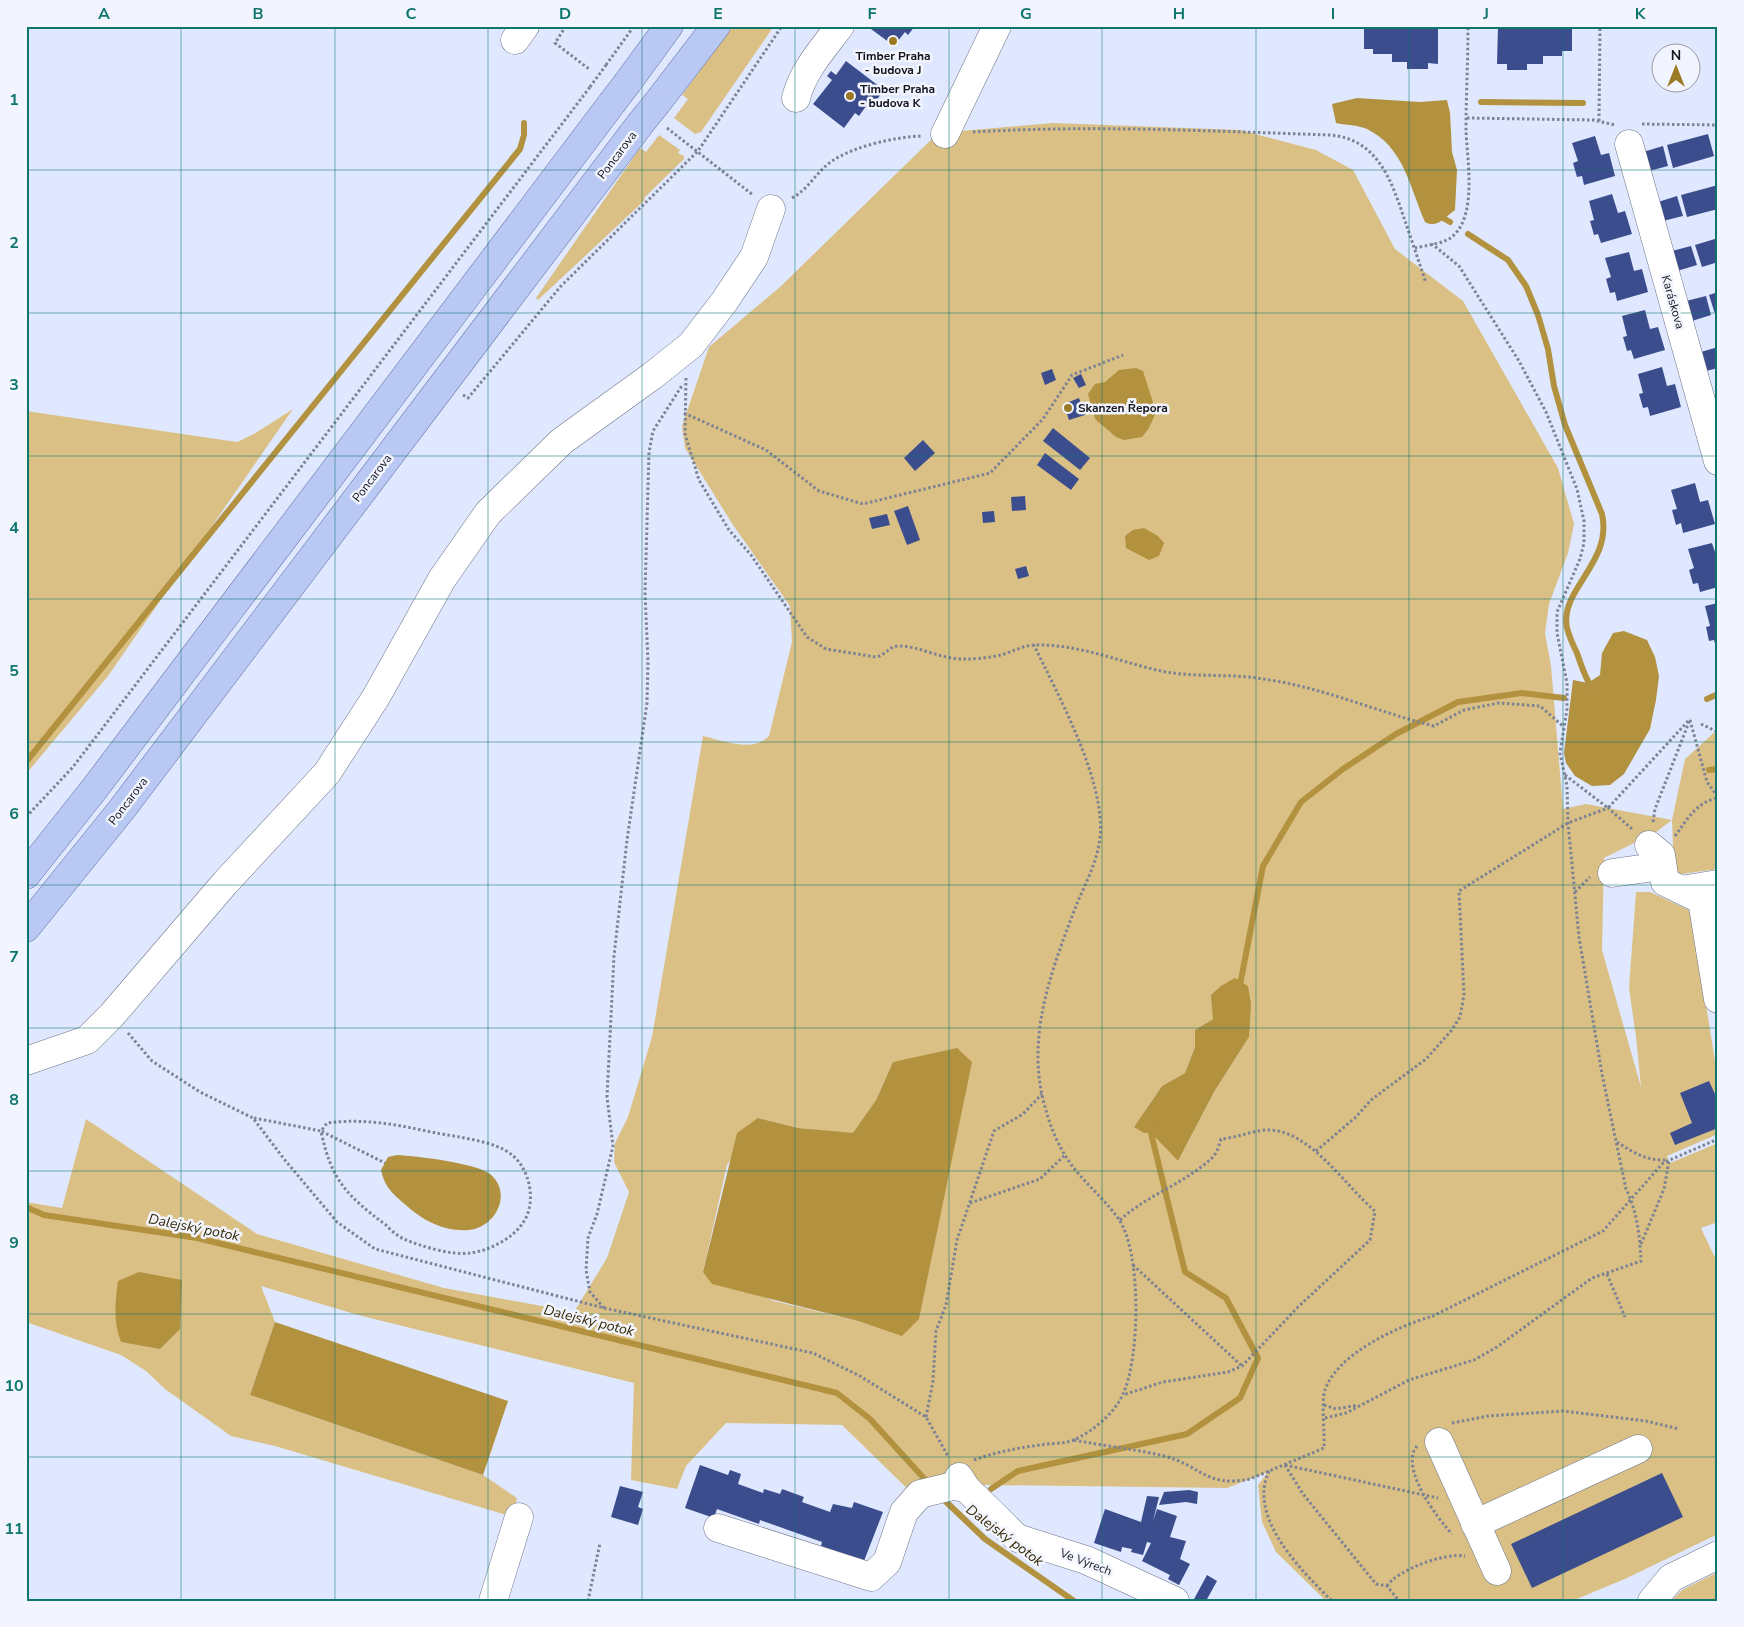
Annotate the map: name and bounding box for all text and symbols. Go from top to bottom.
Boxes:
text: A [98,3,110,25]
text: B [252,3,264,25]
text: C [406,3,417,25]
text: D [559,3,571,25]
text: E [713,3,723,25]
text: F [868,3,877,25]
text: G [1020,3,1032,25]
text: H [1173,3,1185,25]
text: I [1331,3,1335,25]
text: J [1482,3,1489,25]
text: K [1635,3,1647,25]
marker: Timber Praha - budova J [887,35,899,47]
north arrow [1652,42,1702,92]
text: N [1671,46,1681,65]
place label: Timber Praha - budova J [855,48,931,78]
place label: Timber Praha - budova K [860,81,935,111]
text: 1 [9,89,19,111]
marker: Timber Praha - budova K [844,90,856,102]
street label: Poncarova [594,128,640,182]
text: 2 [9,232,19,254]
street label: Karáskova [1658,273,1688,331]
text: 3 [9,374,19,396]
place label: Skanzen Řepora [1078,400,1168,416]
marker: Skanzen Řepora [1062,402,1074,414]
street label: Poncarova [349,451,395,505]
text: 4 [9,517,19,539]
text: 5 [9,660,19,682]
street label: Poncarova [105,774,151,828]
text: 6 [9,803,19,825]
text: 7 [9,946,19,968]
text: 8 [9,1089,19,1111]
water label: Dalejský potok [147,1209,242,1246]
text: 9 [9,1232,19,1254]
water label: Dalejský potok [542,1300,637,1341]
text: 10 [4,1375,24,1397]
water label: Dalejský potok [962,1500,1048,1571]
text: 11 [4,1518,24,1540]
street label: Ve Výrech [1057,1544,1114,1579]

